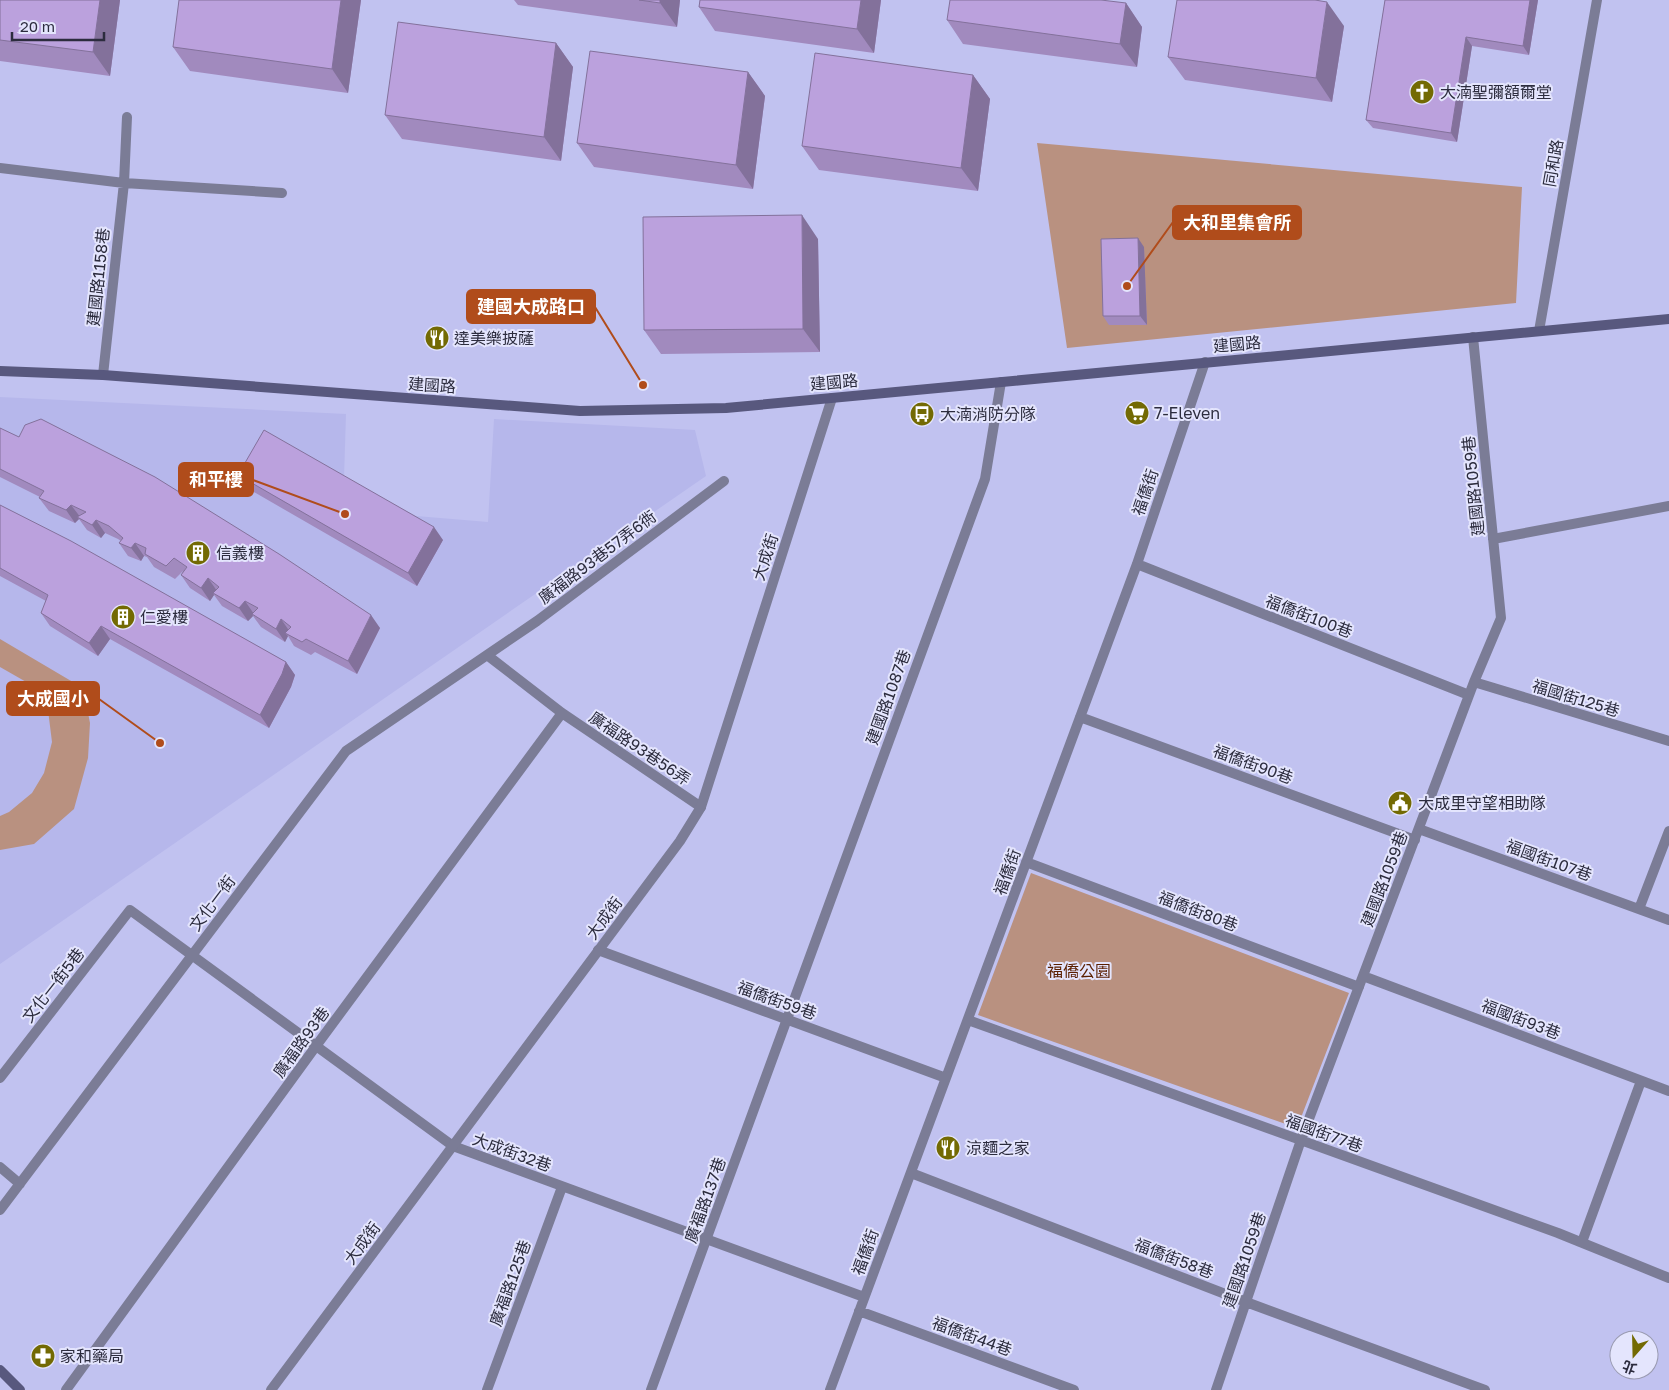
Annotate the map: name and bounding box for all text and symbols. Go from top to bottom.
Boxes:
scale bar [12,10,105,42]
text: 20 m [20,17,55,35]
church icon: 大湳聖彌額爾堂 [1409,79,1435,105]
place label: 大湳聖彌額爾堂 [1440,82,1552,102]
street label: 同和路 [1539,138,1567,188]
callout: 大和里集會所 [1173,206,1301,239]
text: 大和里集會所 [1183,211,1291,233]
street label: 建國路1158巷 [83,227,113,327]
callout: 建國大成路口 [467,290,595,323]
text: 建國大成路口 [477,295,585,317]
restaurant icon: 達美樂披薩 [424,325,450,351]
place label: 達美樂披薩 [454,328,534,348]
street label: 建國路 [1212,332,1262,356]
street label: 建國路 [809,370,859,394]
street label: 建國路 [407,373,457,397]
supermarket icon: 7-Eleven [1124,400,1150,426]
bus stop icon: 大湳消防分隊 [909,401,935,427]
place label: 7-Eleven [1154,403,1220,423]
place label: 大湳消防分隊 [940,404,1036,424]
street label: 建國路1059巷 [1458,435,1488,537]
callout: 和平樓 [179,463,253,496]
street label: 福僑街 [1128,466,1162,518]
text: 和平樓 [189,468,243,490]
street label: 廣福路93巷57弄6衖 [534,506,660,608]
street label: 大成街 [748,531,782,583]
building icon: 信義樓 [185,540,211,566]
place label: 信義樓 [216,543,264,563]
street label: 福僑街100巷 [1263,590,1355,642]
building icon: 仁愛樓 [110,604,136,630]
place label: 仁愛樓 [140,607,188,627]
street label: 建國路1087巷 [862,647,914,747]
street label: 福國街125巷 [1530,675,1622,721]
callout: 大成國小 [7,682,99,715]
text: 大成國小 [17,687,89,709]
street label: 廣福路93巷56弄 [585,707,695,789]
street label: 福僑街90巷 [1210,740,1296,788]
public building icon: 大成里守望相助隊 [1387,790,1413,816]
place label: 大成里守望相助隊 [1418,793,1546,813]
street label: 建國路1059巷 [1357,828,1411,930]
street label: 福國街107巷 [1503,835,1595,885]
street label: 福僑街 [989,846,1025,898]
street label: 文化一街 [185,871,239,935]
street label: 福僑街80巷 [1155,887,1241,935]
street label: 大成街 [582,893,626,943]
street label: 文化一街5巷 [18,944,88,1026]
park label: 福僑公園 [1047,961,1111,981]
street label: 福僑街59巷 [735,976,819,1024]
street label: 福國街93巷 [1479,995,1563,1043]
street label: 廣福路93巷 [269,1003,333,1081]
street label: 福國街77巷 [1283,1110,1365,1156]
street label: 大成街32巷 [470,1128,554,1176]
restaurant icon: 涼麵之家 [935,1135,961,1161]
place label: 涼麵之家 [966,1138,1030,1158]
street label: 廣福路137巷 [680,1154,730,1246]
street label: 建國路1059巷 [1218,1209,1270,1311]
street label: 大成街 [340,1218,384,1268]
street label: 福僑街 [847,1226,883,1278]
street label: 福僑街58巷 [1132,1234,1216,1282]
street label: 廣福路125巷 [485,1237,535,1329]
street label: 福僑街44巷 [929,1312,1015,1360]
north arrow [1609,1330,1659,1380]
pharmacy icon: 家和藥局 [30,1343,56,1369]
place label: 家和藥局 [60,1346,124,1366]
text: 北 [1620,1357,1639,1378]

